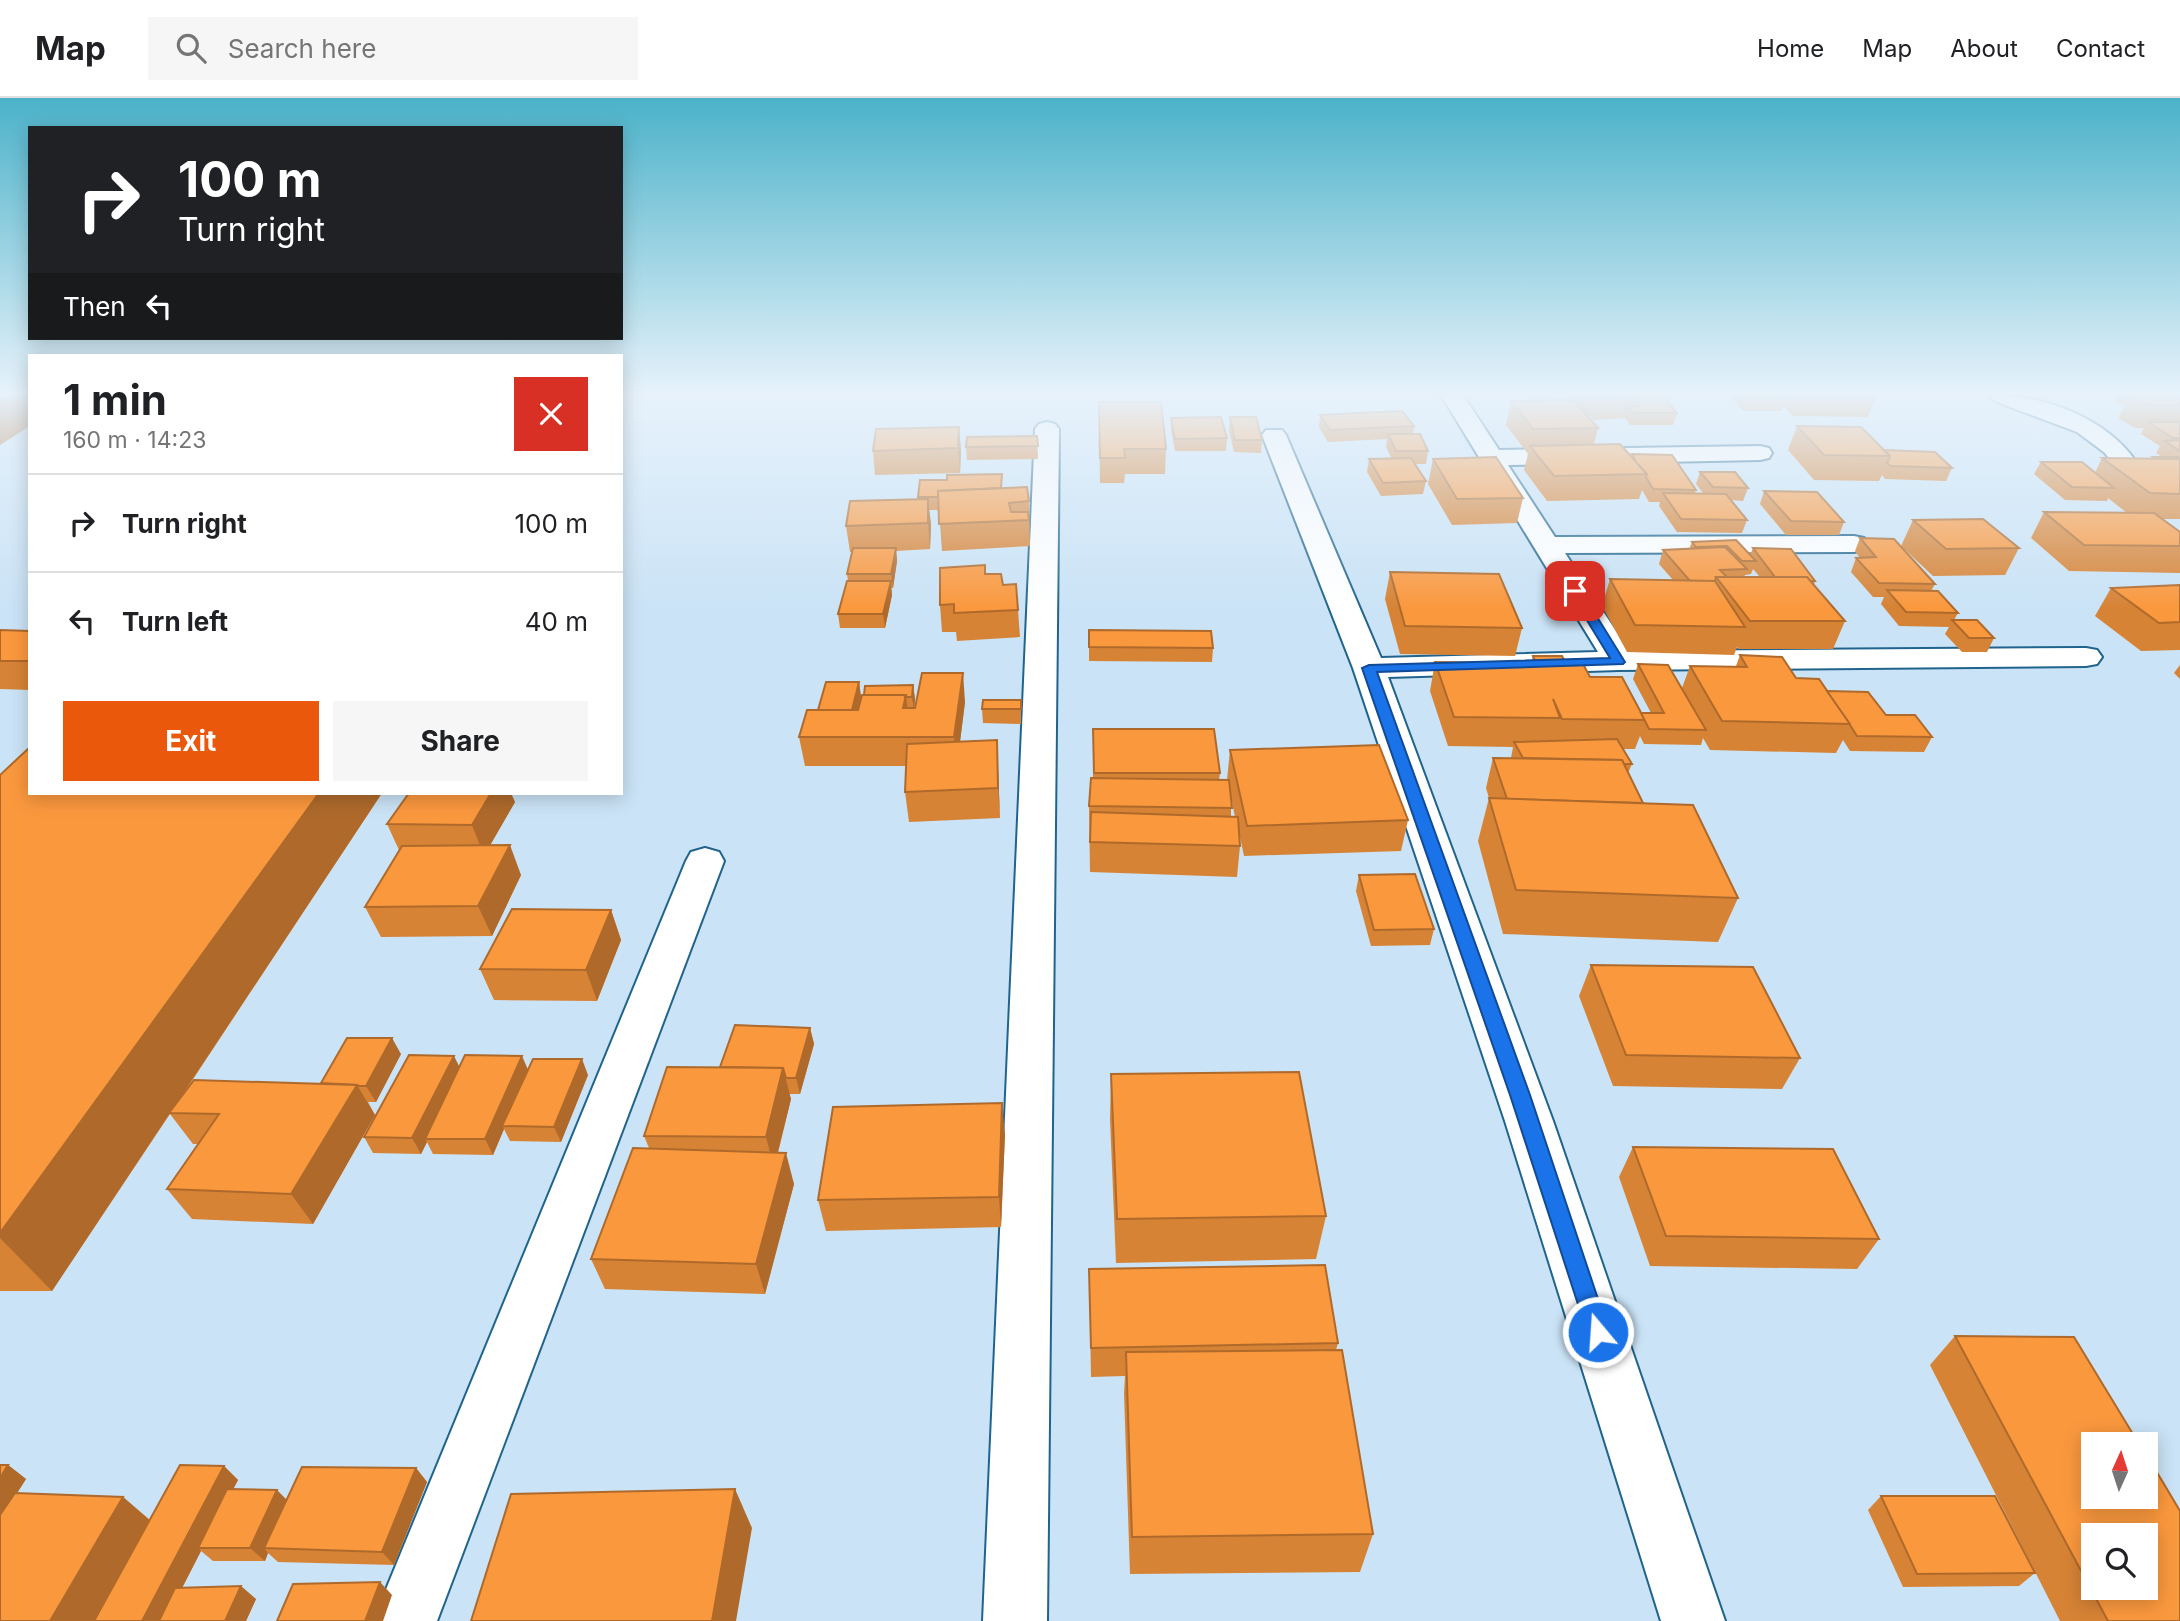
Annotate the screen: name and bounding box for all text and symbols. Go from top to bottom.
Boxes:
search box [148,17,638,80]
text: Map [35,28,106,68]
icon: search [172,29,210,67]
text: Search here [228,33,376,64]
text: Home [1757,34,1824,63]
text: Map [1862,34,1912,63]
text: About [1950,34,2018,63]
text: Contact [2056,34,2145,63]
text: 100 m [178,150,322,209]
icon: right [63,154,154,245]
text: Turn right [178,210,325,249]
icon: left [140,287,178,325]
text: Then [63,291,126,322]
text: 1 min [63,374,167,425]
button: close [514,377,588,451]
text: 160 m · 14:23 [63,426,206,454]
icon: right [63,504,101,542]
text: Turn right [122,508,247,539]
text: 100 m [515,508,588,539]
pin [1545,561,1605,621]
icon: arrive [1556,572,1594,610]
icon: left [63,602,101,640]
text: Turn left [122,606,228,637]
text: 40 m [525,606,588,637]
button: Exit [63,701,319,781]
button: Share [333,701,588,781]
position arrow [1561,1295,1635,1369]
north arrow [2081,1432,2158,1508]
map controls [2081,1432,2158,1600]
button: search [2081,1523,2158,1600]

